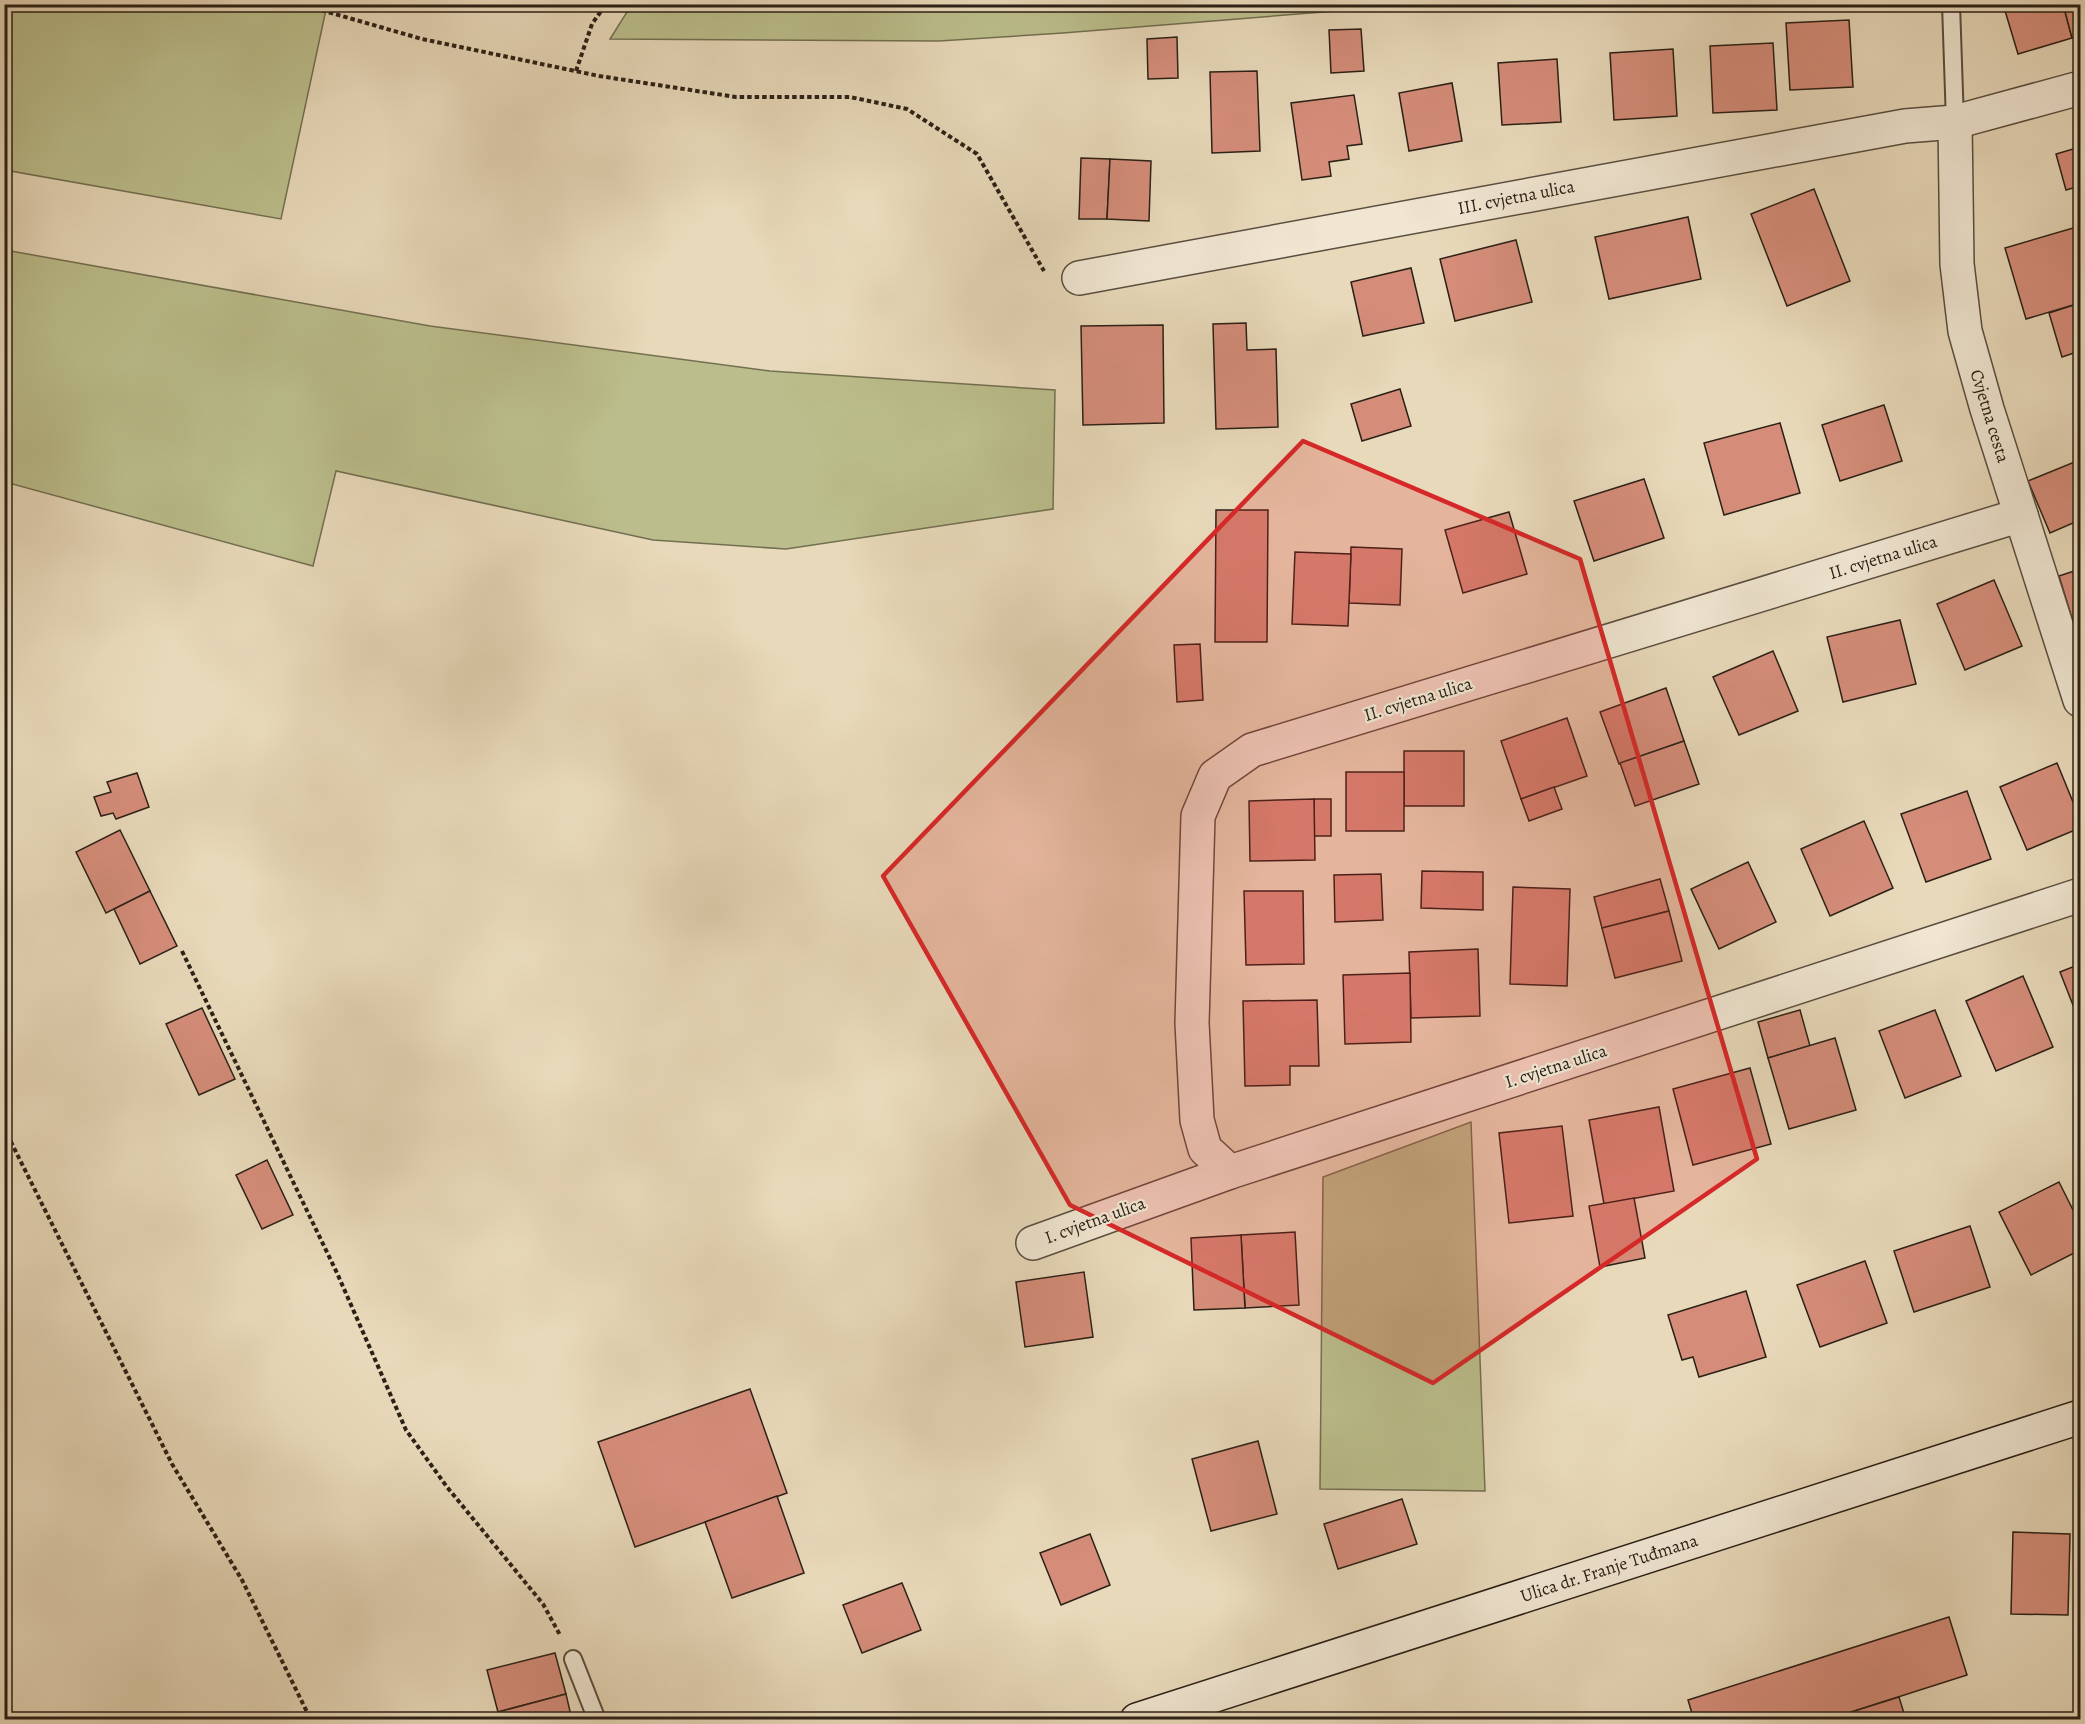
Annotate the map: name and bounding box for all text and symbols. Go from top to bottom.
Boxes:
street label: III. cvjetna ulica [1455,174,1577,220]
street label: Cvjetna cesta [1964,366,2016,466]
street label: II. cvjetna ulica [1826,529,1941,585]
street label: II. cvjetna ulica [1361,671,1476,727]
street label: I. cvjetna ulica [1502,1038,1611,1094]
street label: I. cvjetna ulica [1041,1190,1149,1249]
street label: Ulica dr. Franje Tuđmana [1517,1528,1701,1608]

